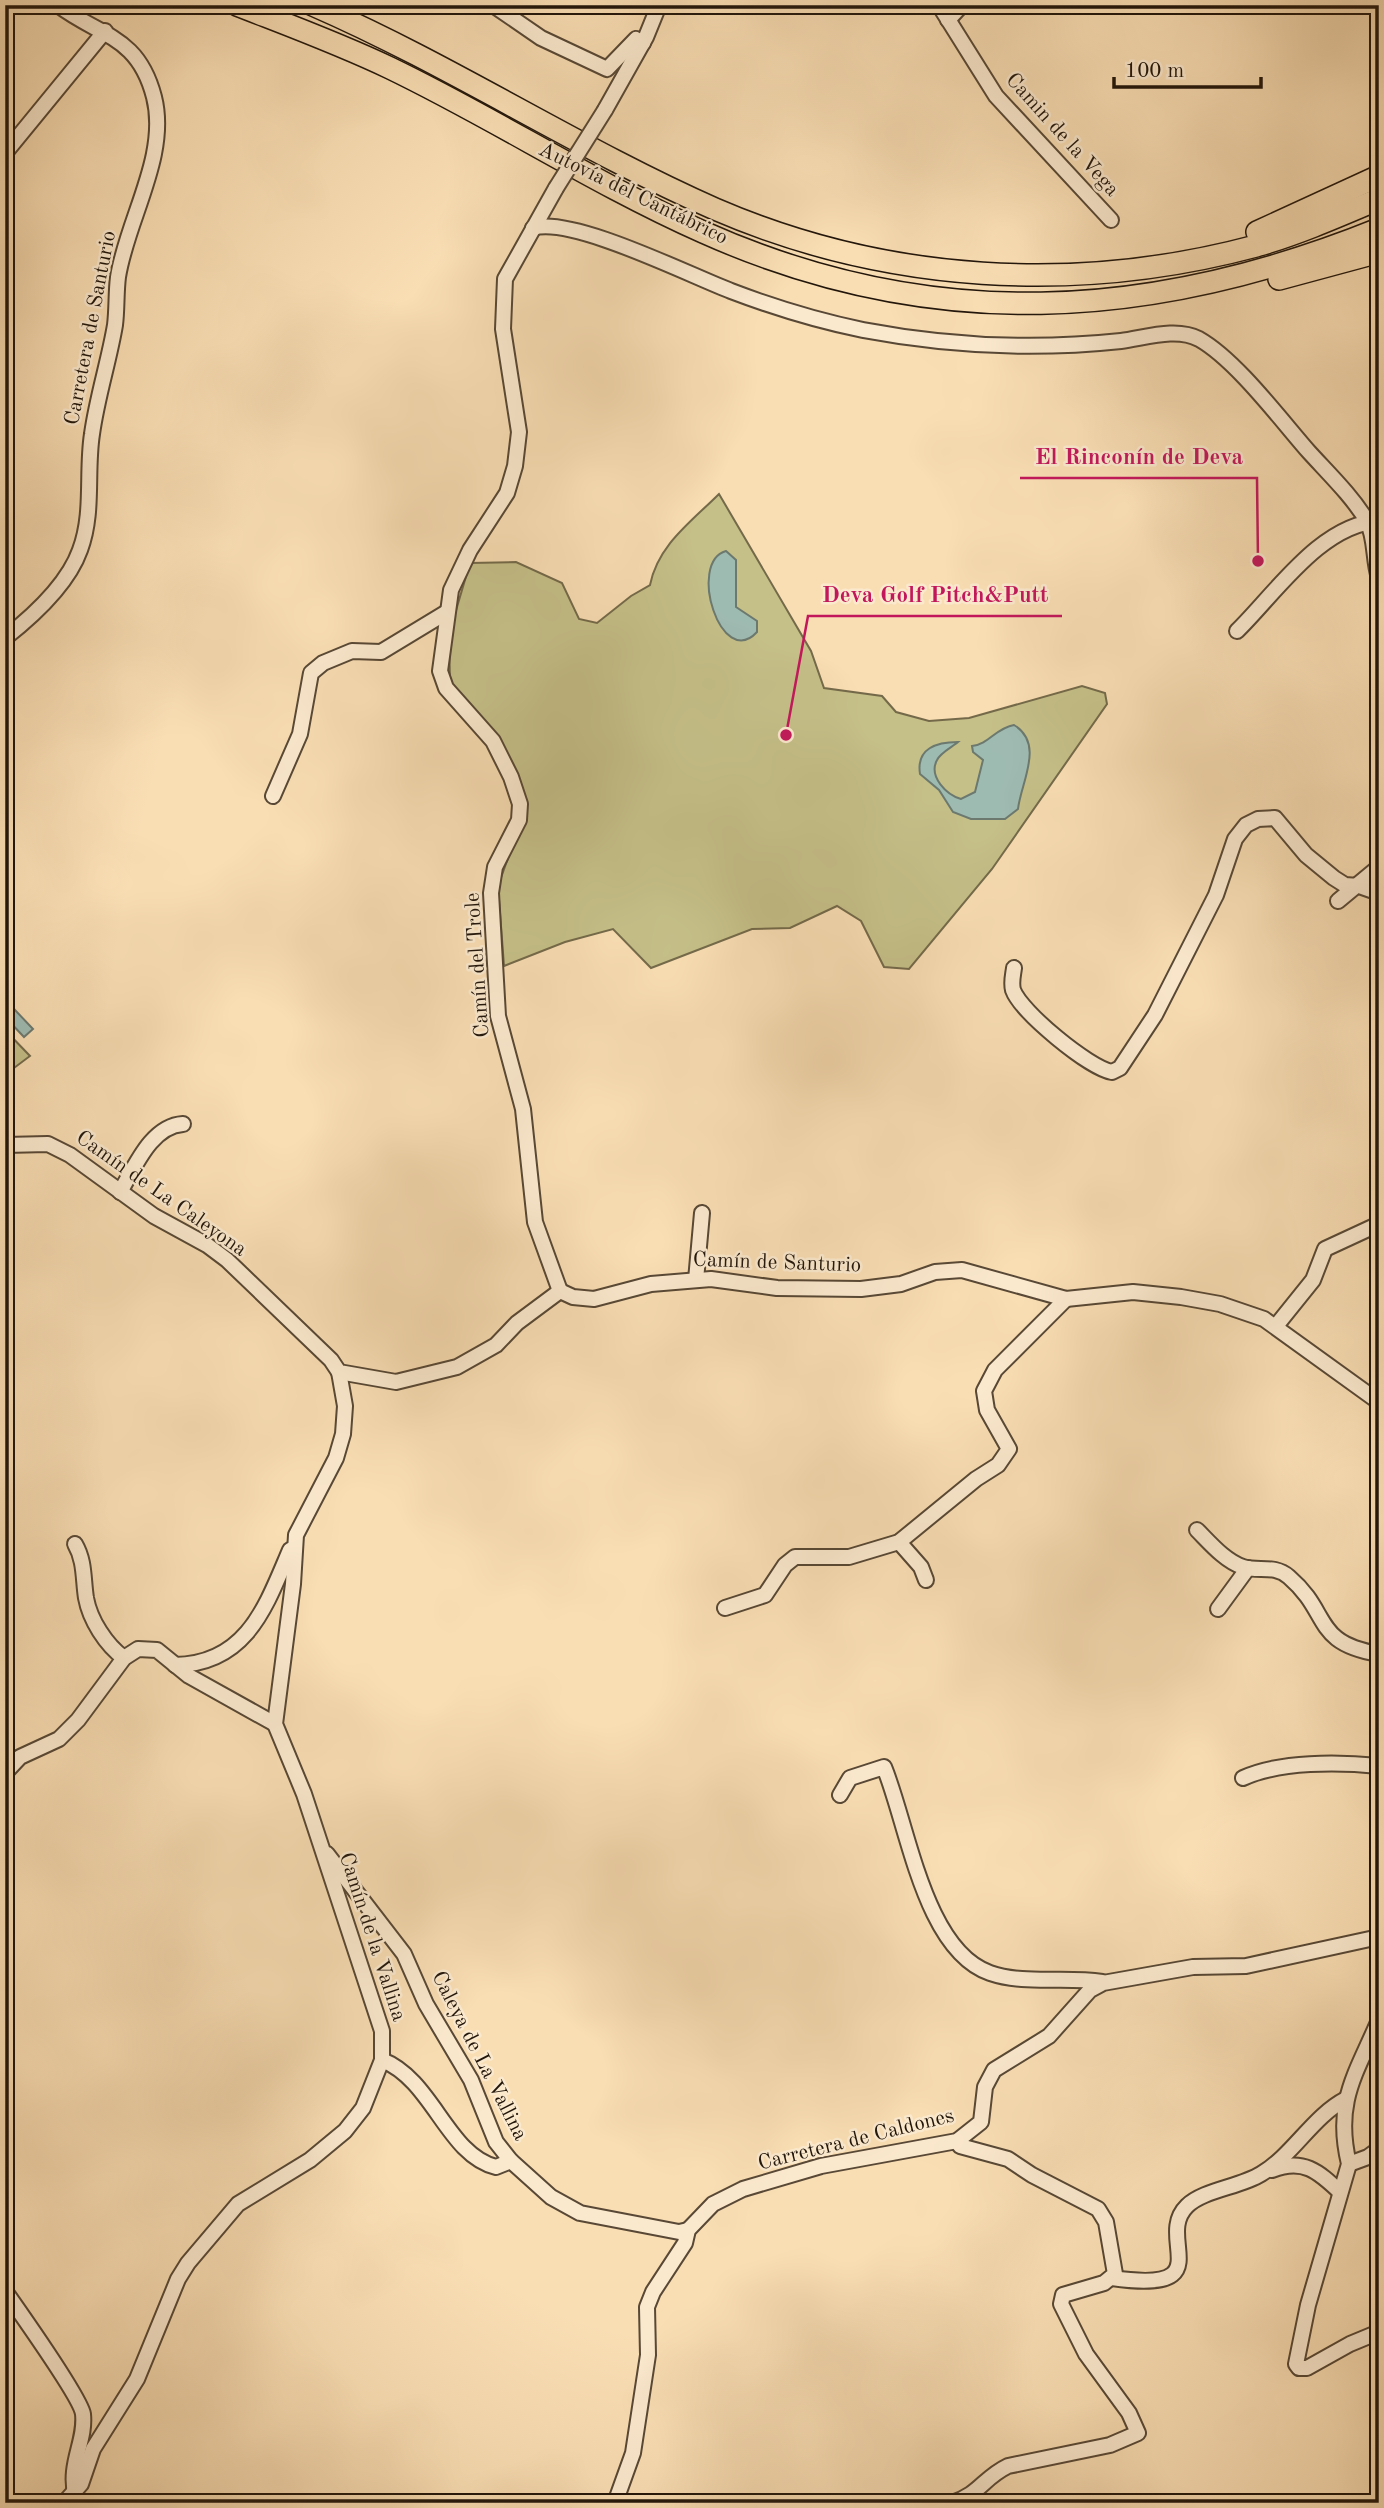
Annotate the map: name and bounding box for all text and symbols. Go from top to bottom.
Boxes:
scale bar [1114,46,1262,90]
text: 100 m [1125,61,1184,82]
street label: Camin de la Vega [1001,69,1123,201]
street label: Autovía del Cantábrico [535,139,731,249]
street label: Carretera de Santurio [62,229,120,427]
callout: El Rinconín de Deva [1020,434,1257,478]
text: El Rinconín de Deva [1035,446,1244,469]
callout: Deva Golf Pitch&Putt [808,572,1062,616]
text: Deva Golf Pitch&Putt [822,584,1048,607]
street label: Camín del Trole [462,892,494,1038]
street label: Camín de La Caleyona [72,1127,250,1261]
street label: Camín de Santurio [692,1250,862,1276]
street label: Camín de la Vallina [335,1850,409,2024]
street label: Caleya de La Vallina [427,1968,531,2144]
street label: Carretera de Caldones [756,2105,956,2175]

